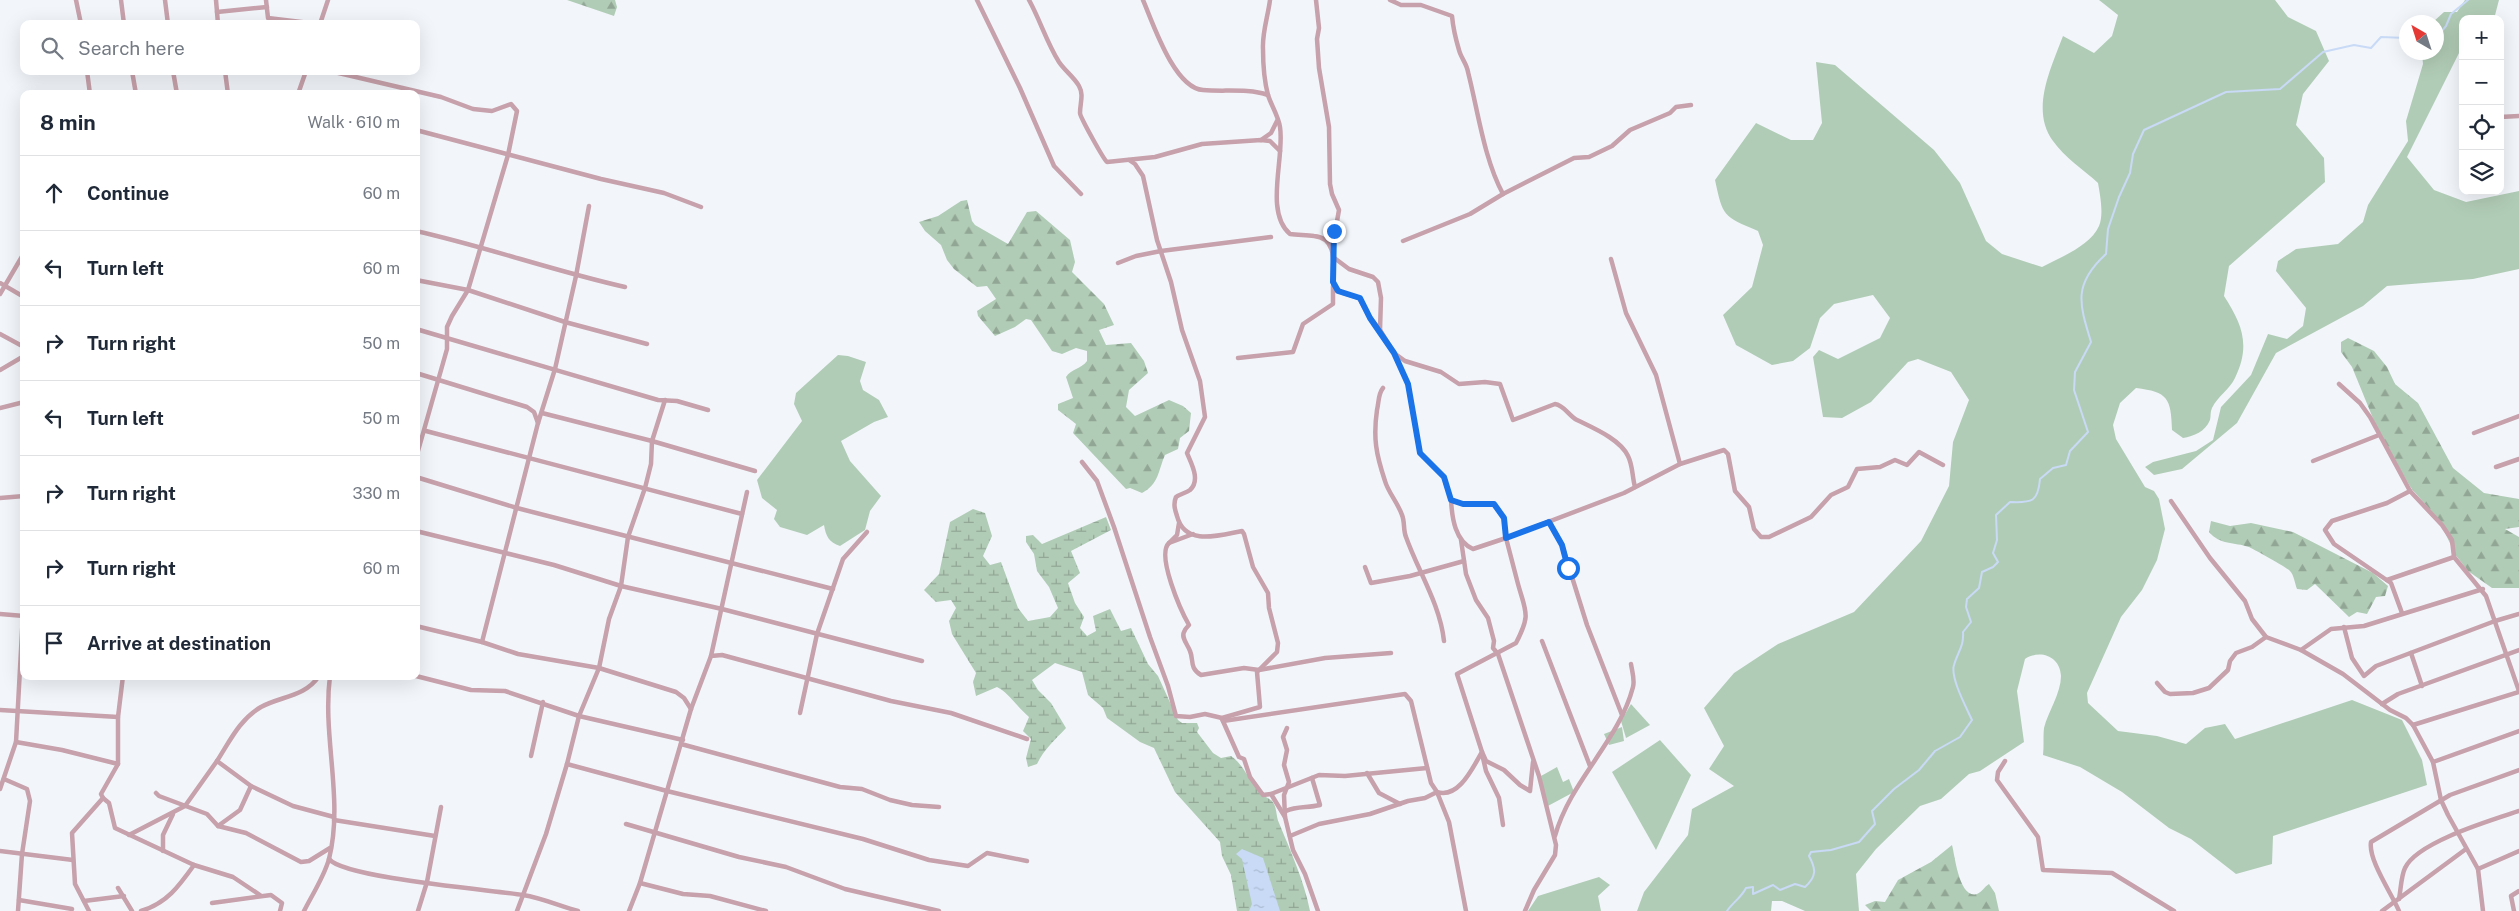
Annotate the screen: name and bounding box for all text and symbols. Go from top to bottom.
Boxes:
north arrow [2399,15,2444,60]
map controls [2459,15,2504,195]
button: + [2459,15,2504,60]
search box [20,20,420,75]
icon: search [38,34,66,62]
text: Search here [78,37,185,59]
button: − [2459,60,2504,105]
button: locate [2459,105,2504,150]
text: 8 min [40,110,96,135]
text: Walk · 610 m [308,113,400,132]
button: layers [2459,150,2504,195]
icon: ahead [40,179,68,207]
text: Continue [87,182,169,204]
text: 60 m [363,184,400,203]
route end [1323,220,1346,243]
icon: left [40,254,68,282]
text: Turn left [87,257,164,279]
text: 60 m [363,259,400,278]
icon: right [40,329,68,357]
text: Turn right [87,332,176,354]
text: 50 m [362,334,400,353]
icon: left [40,404,68,432]
text: Turn left [87,407,164,429]
text: 50 m [362,409,400,428]
icon: right [40,479,68,507]
text: Turn right [87,482,176,504]
text: 330 m [353,484,400,503]
icon: right [40,554,68,582]
text: Turn right [87,557,176,579]
route start [1557,557,1580,580]
text: 60 m [363,559,400,578]
icon: arrive [40,629,68,657]
text: Arrive at destination [87,632,271,654]

